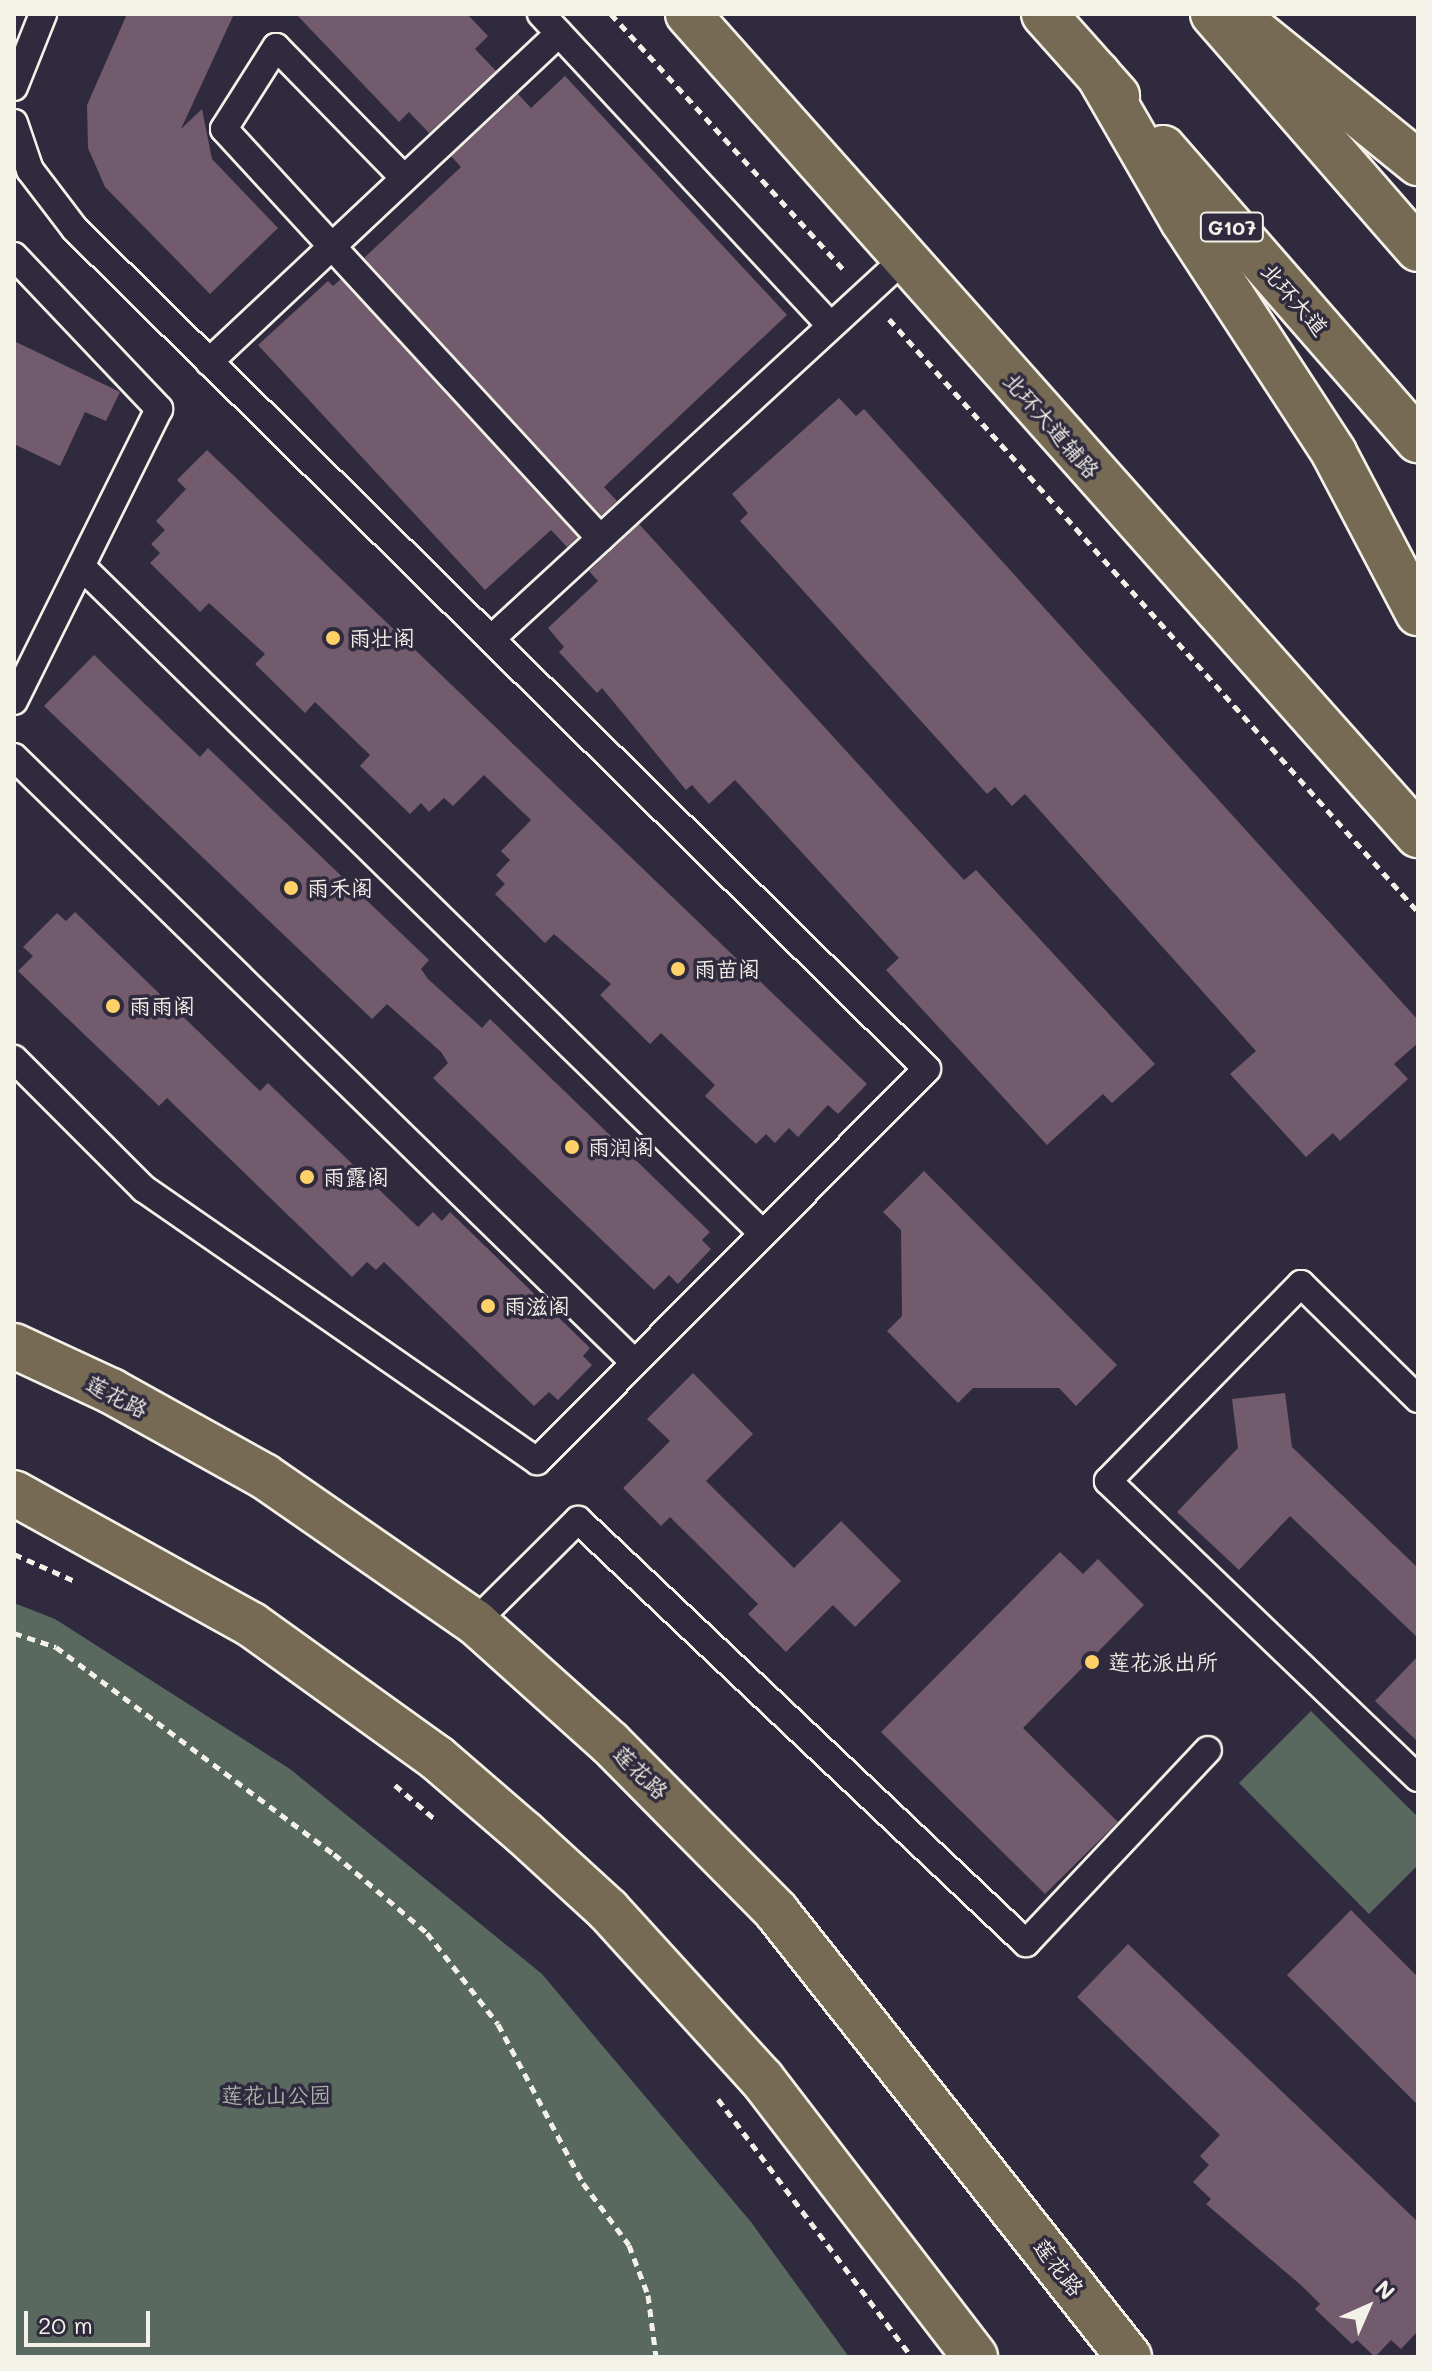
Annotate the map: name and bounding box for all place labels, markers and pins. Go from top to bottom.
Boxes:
place label: 雨壮阁 [349,625,415,651]
marker: 雨壮阁 [324,629,342,647]
place label: 雨禾阁 [307,875,373,901]
marker: 雨禾阁 [282,879,300,897]
place label: 雨苗阁 [694,956,760,982]
marker: 雨苗阁 [669,960,687,978]
place label: 雨雨阁 [129,993,195,1019]
marker: 雨雨阁 [104,997,122,1015]
place label: 雨润阁 [588,1134,654,1160]
marker: 雨润阁 [563,1138,581,1156]
place label: 雨露阁 [323,1164,389,1190]
marker: 雨露阁 [298,1168,316,1186]
place label: 雨滋阁 [504,1293,570,1319]
marker: 雨滋阁 [479,1297,497,1315]
place label: 莲花派出所 [1108,1649,1218,1675]
marker: 莲花派出所 [1083,1653,1101,1671]

